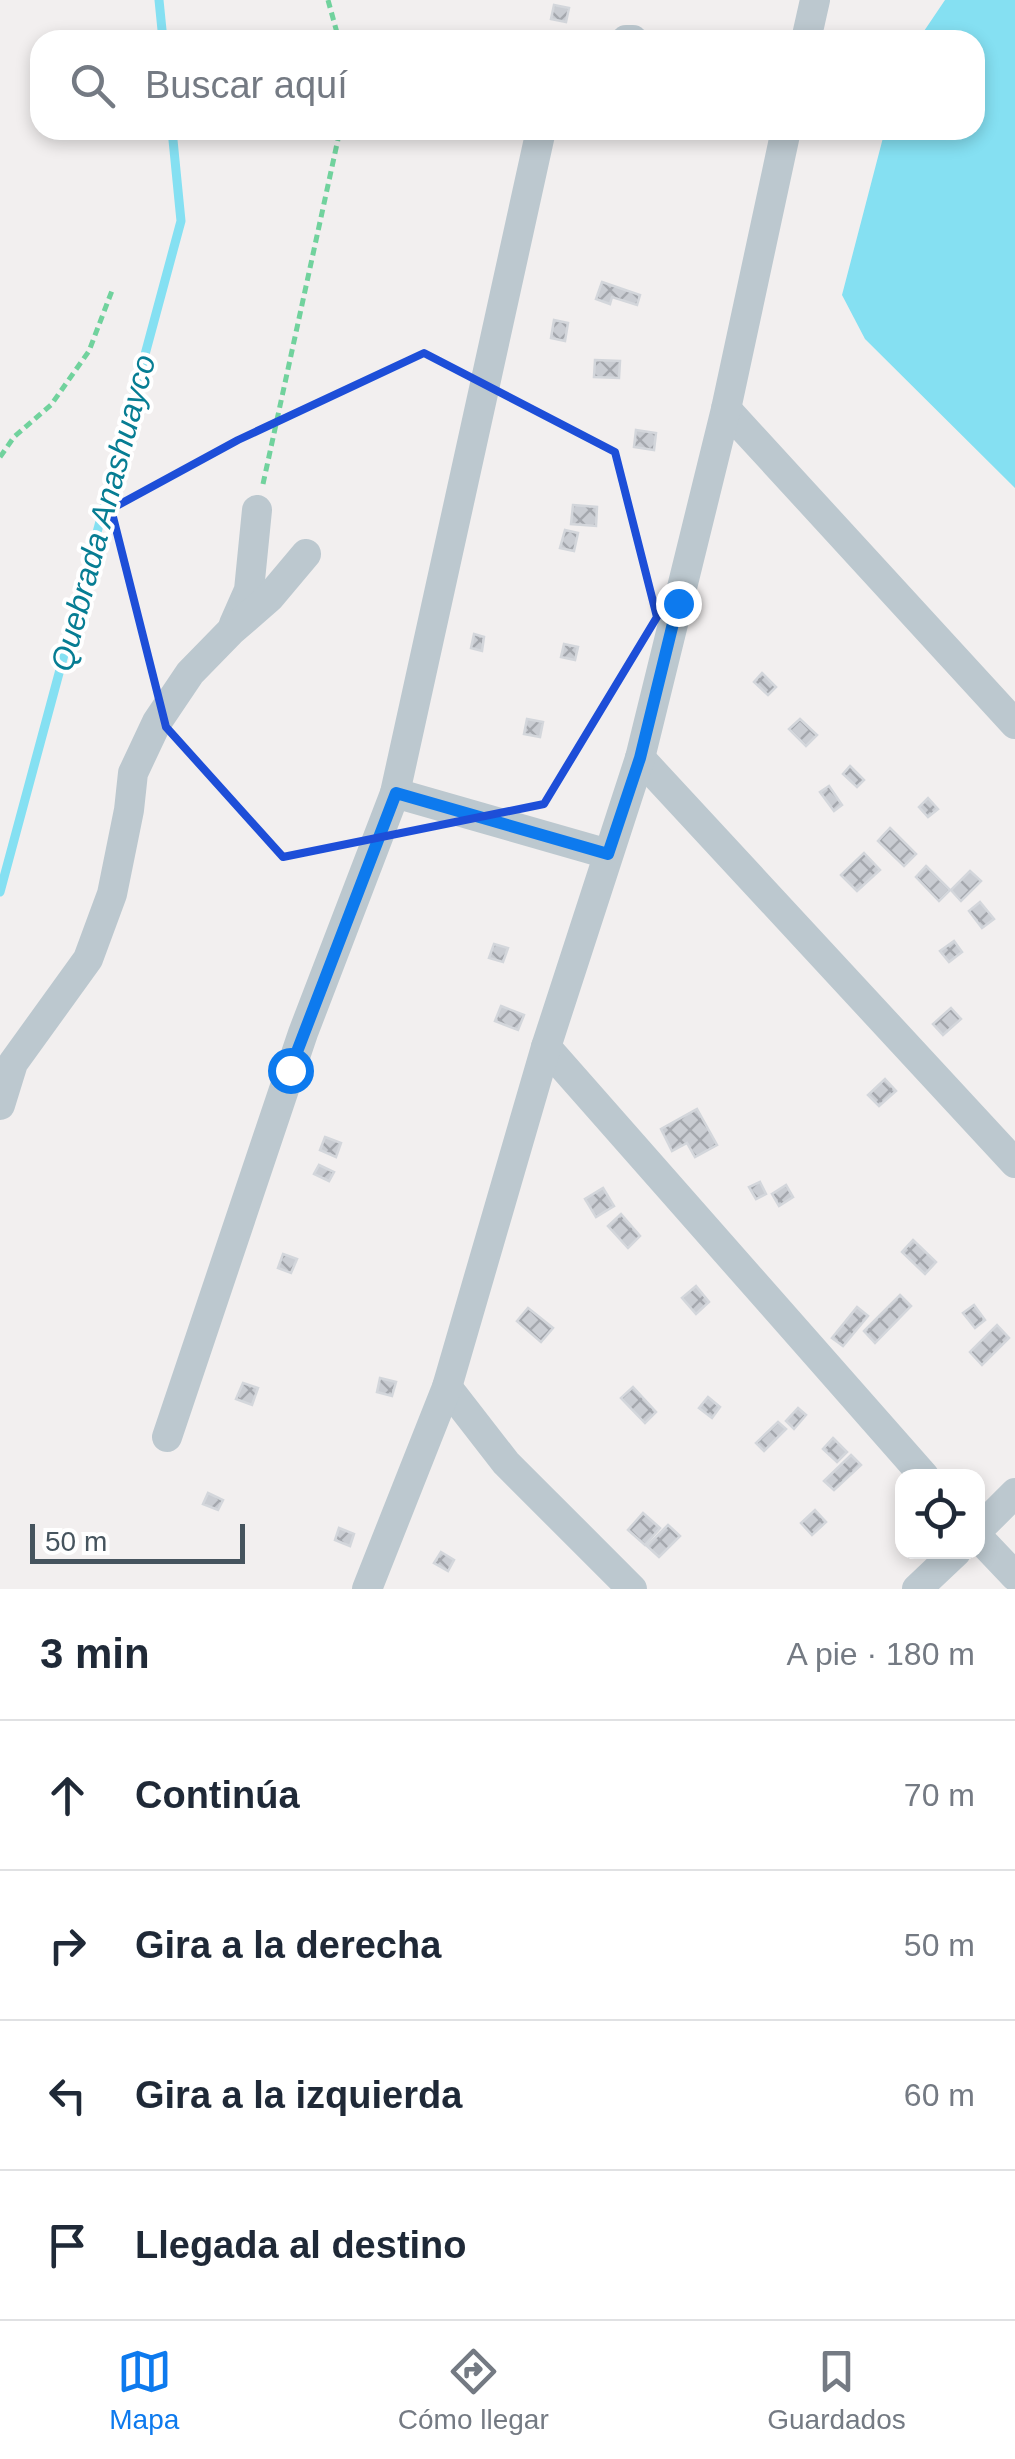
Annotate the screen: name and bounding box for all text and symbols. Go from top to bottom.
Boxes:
search box [30,30,985,140]
icon: search [65,58,120,113]
text: Buscar aquí [145,64,348,106]
water label: Quebrada Anashuayco [43,351,163,675]
route end [656,581,702,627]
route start [268,1048,314,1094]
map controls [895,1469,985,1559]
button: locate [895,1469,985,1559]
scale bar [30,1519,245,1564]
text: 50 m [45,1526,107,1557]
text: 3 min [40,1630,150,1677]
text: A pie · 180 m [786,1636,975,1672]
icon: ahead [40,1768,95,1823]
text: Continúa [135,1774,300,1816]
text: 70 m [904,1777,975,1813]
icon: right [40,1918,95,1973]
text: Gira a la derecha [135,1924,441,1966]
text: 50 m [904,1927,975,1963]
icon: left [40,2068,95,2123]
text: Gira a la izquierda [135,2074,462,2116]
text: 60 m [904,2077,975,2113]
icon: arrive [40,2218,95,2273]
text: Llegada al destino [135,2224,467,2266]
tab: Mapa [109,2344,179,2436]
tab: Cómo llegar [398,2344,549,2436]
tab: Guardados [767,2344,906,2436]

